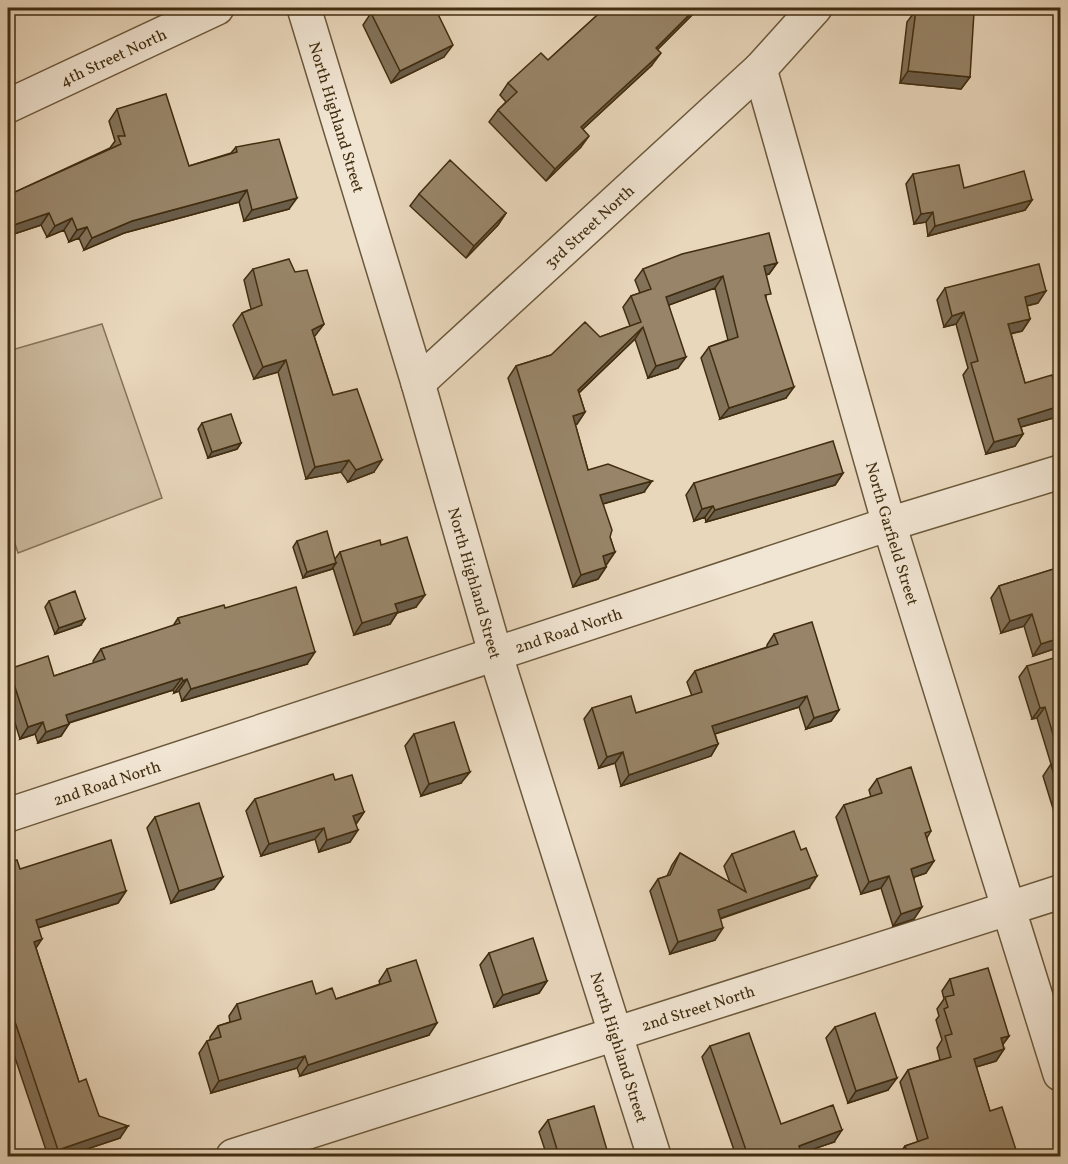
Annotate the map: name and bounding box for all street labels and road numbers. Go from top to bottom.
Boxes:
street label: 4th Street North [57,24,171,93]
street label: North Highland Street [302,40,369,196]
street label: 3rd Street North [541,181,640,274]
street label: North Garfield Street [859,460,923,609]
street label: North Highland Street [441,505,505,662]
street label: 2nd Road North [512,604,625,660]
street label: 2nd Road North [51,756,164,812]
street label: North Highland Street [584,970,652,1126]
street label: 2nd Street North [639,981,758,1038]

